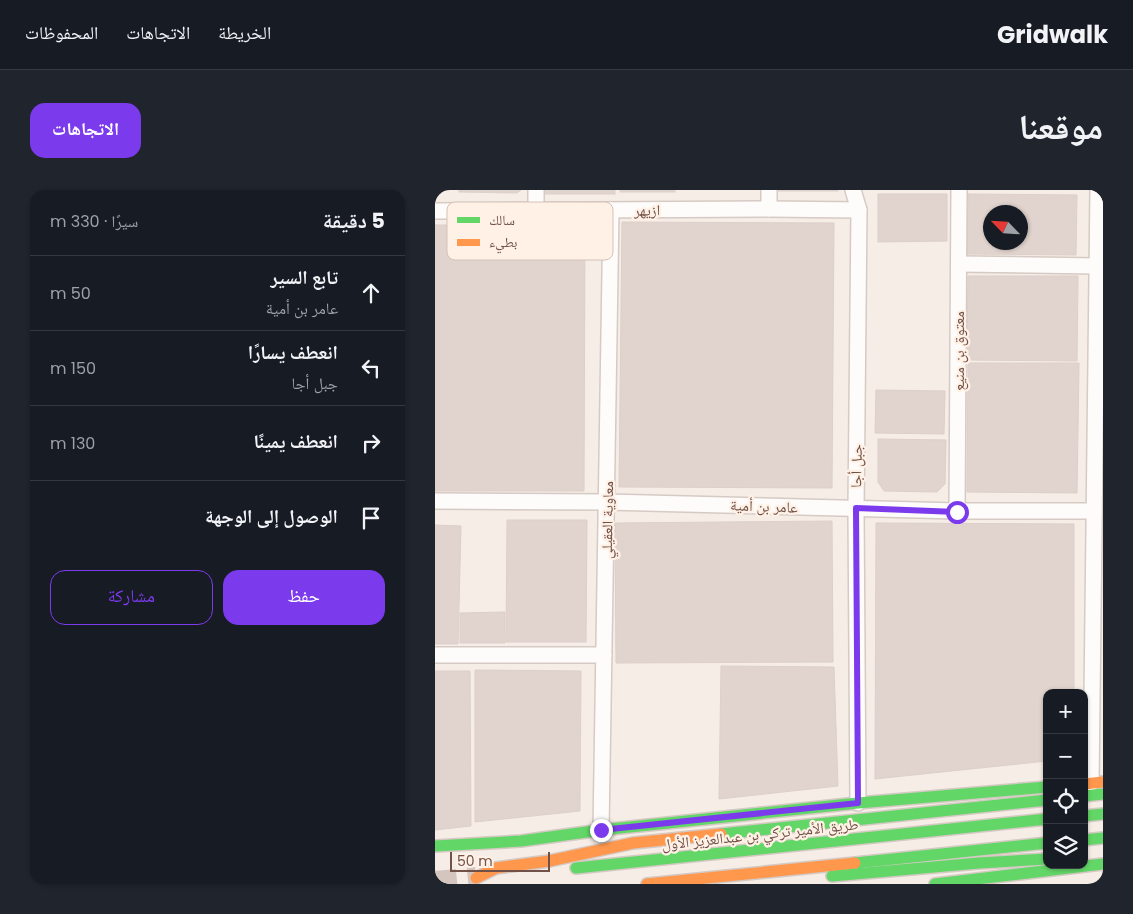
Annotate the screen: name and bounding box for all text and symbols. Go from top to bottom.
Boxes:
text: Gridwalk [997,18,1108,51]
text: المحفوظات [25,20,98,45]
text: الاتجاهات [126,20,190,45]
text: الخريطة [218,20,271,45]
text: موقعنا [1018,102,1103,151]
button: الاتجاهات [30,103,141,158]
street label: ازيهر [633,199,660,221]
legend [447,202,613,260]
north arrow [983,205,1028,250]
text: 5 دقيقة [323,206,385,235]
text: سيرًا · 330 m [50,210,138,233]
text: سالك [489,210,515,230]
text: بطيء [489,232,518,254]
text: تابع السير [271,264,338,291]
icon: ahead [357,279,385,307]
text: 50 m [50,282,91,305]
text: عامر بن أمية [266,297,338,320]
street label: معتوق بن منيع [948,311,969,391]
text: انعطف يسارًا [248,339,338,366]
icon: left [357,354,385,382]
text: 150 m [50,357,96,380]
text: جبل أجا [291,372,338,395]
text: انعطف يمينًا [253,428,338,455]
icon: right [357,429,385,457]
text: 130 m [50,432,95,455]
street label: جبل أجا [845,444,867,488]
street label: معاوية العقيلي [596,481,620,559]
street label: عامر بن أمية [730,494,799,518]
route start [946,501,969,524]
text: الوصول إلى الوجهة [205,503,338,530]
icon: arrive [357,504,385,532]
button: مشاركة [50,570,213,625]
button: حفظ [223,570,385,625]
map controls [1043,689,1088,869]
button: + [1043,689,1088,734]
button: − [1043,734,1088,779]
button: locate [1043,779,1088,824]
street label: طريق الأمير تركي بن عبدالعزيز الأول [661,813,860,857]
route end [590,819,613,842]
button: layers [1043,824,1088,869]
scale bar [450,849,550,872]
text: 50 m [457,851,493,871]

